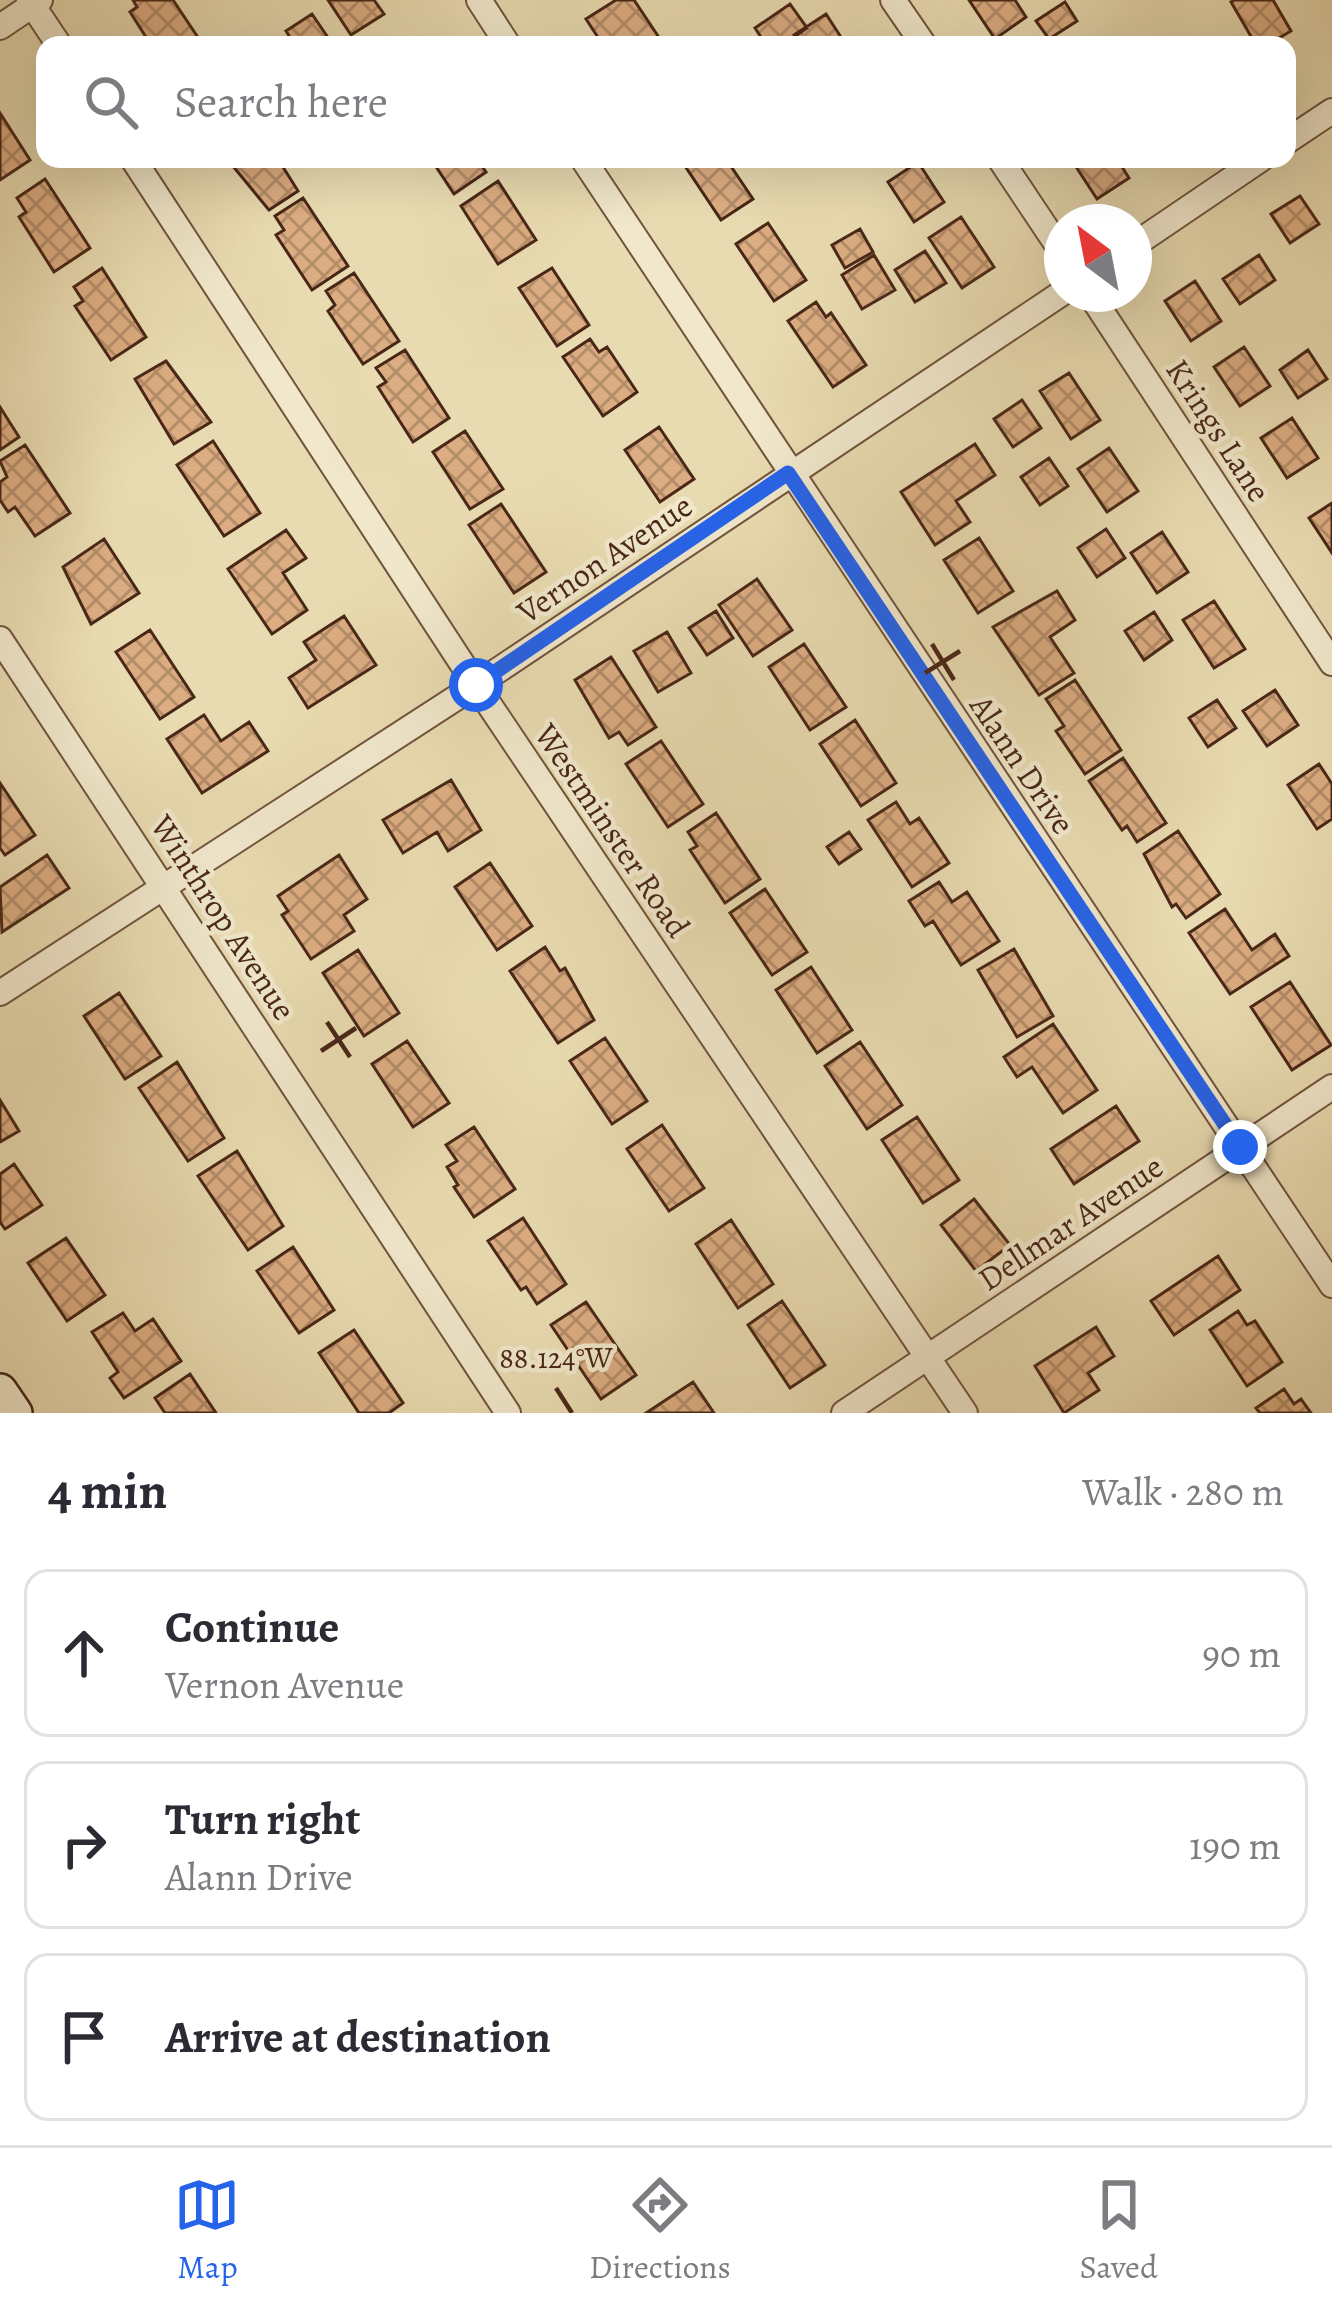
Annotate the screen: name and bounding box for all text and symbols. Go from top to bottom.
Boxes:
search box [36,36,1296,168]
icon: search [78,69,144,135]
text: Search here [174,71,388,133]
north arrow [1044,204,1152,312]
street label: Krings Lane [1156,350,1282,510]
street label: Vernon Avenue [507,483,701,634]
route start [449,658,503,712]
street label: Alann Drive [959,685,1086,843]
street label: Westminster Road [524,714,701,946]
street label: Winthrop Avenue [140,805,307,1029]
route end [1213,1120,1267,1174]
street label: Dellmar Avenue [969,1144,1172,1301]
text: 88.124°W [499,1338,613,1378]
text: 4 min [48,1456,167,1526]
text: Walk · 280 m [1082,1465,1284,1518]
text: Continue [165,1596,339,1658]
icon: ahead [51,1620,117,1686]
text: 90 m [1202,1627,1281,1680]
text: Vernon Avenue [165,1658,404,1711]
text: Turn right [165,1788,360,1850]
icon: right [51,1812,117,1878]
text: 190 m [1189,1819,1281,1872]
text: Alann Drive [165,1850,353,1903]
icon: arrive [51,2004,117,2070]
text: Arrive at destination [165,2006,551,2068]
tab: Map [174,2172,240,2289]
tab: Directions [589,2172,731,2289]
tab: Saved [1079,2172,1158,2289]

